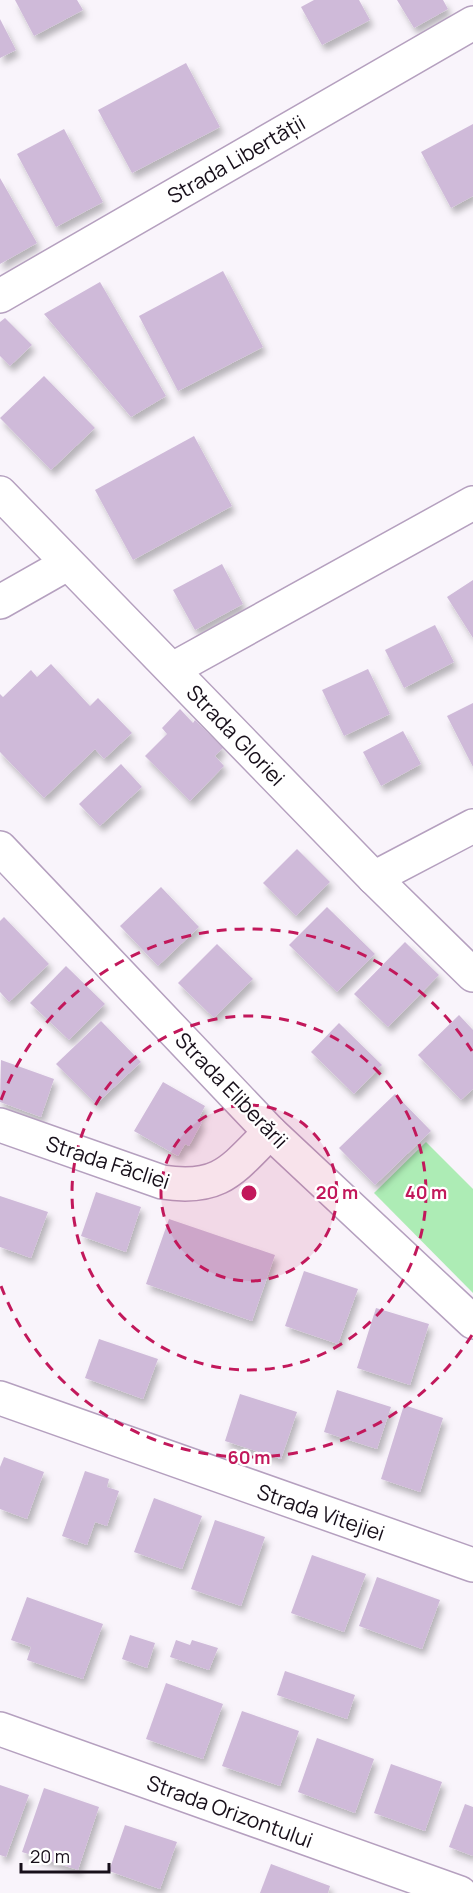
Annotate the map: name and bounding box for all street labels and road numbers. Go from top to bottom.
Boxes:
street label: Strada Libertății [162,108,310,210]
street label: Strada Gloriei [181,678,291,792]
street label: Strada Eliberării [169,1026,295,1154]
street label: Strada Făcliei [43,1129,173,1195]
street label: Strada Vitejiei [253,1477,389,1547]
street label: Strada Orizontului [143,1768,317,1854]

